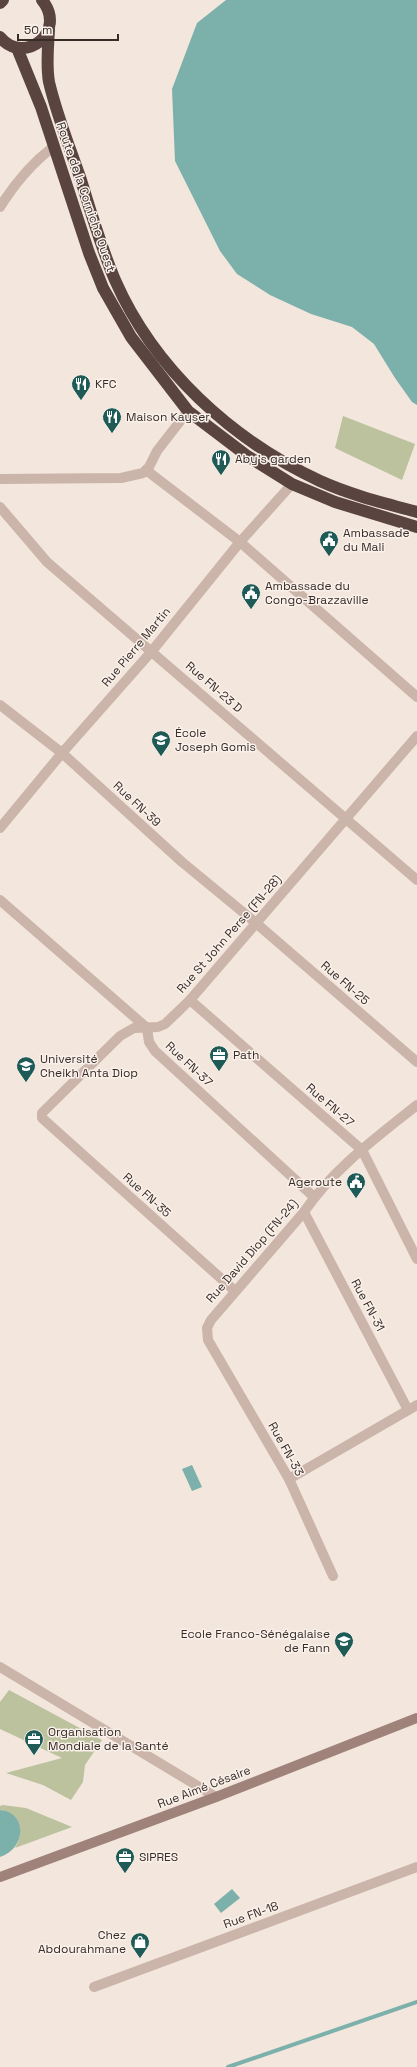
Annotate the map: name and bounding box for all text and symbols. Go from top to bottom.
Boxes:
scale bar [18,16,118,42]
text: 50 m [24,22,52,38]
street label: Route de la Corniche Ouest [53,120,119,274]
restaurant icon: KFC [70,373,92,401]
place label: KFC [95,376,117,392]
restaurant icon: Maison Kayser [101,406,123,434]
place label: Maison Kayser [126,409,210,425]
restaurant icon: Aby's garden [210,448,232,476]
place label: Aby's garden [235,451,311,467]
place label: Ambassade du Mali [343,525,410,555]
public building icon: Ambassade du Mali [318,529,340,557]
place label: Ambassade du Congo-Brazzaville [265,578,369,608]
public building icon: Ambassade du Congo-Brazzaville [240,582,262,610]
street label: Rue Pierre Martin [98,604,174,690]
street label: Rue FN-23 D [182,658,246,716]
place label: École Joseph Gomis [175,725,256,755]
school or university icon: École Joseph Gomis [150,729,172,757]
street label: Rue FN-39 [110,778,164,830]
street label: Rue St John Perse (FN-28) [173,872,285,996]
street label: Rue FN-25 [317,957,373,1009]
street label: Rue FN-37 [162,1038,216,1090]
office icon: Path [208,1044,230,1072]
place label: Path [233,1047,259,1063]
place label: Université Cheikh Anta Diop [40,1051,138,1081]
school or university icon: Université Cheikh Anta Diop [15,1055,37,1083]
street label: Rue FN-27 [303,1080,358,1131]
street label: Rue FN-35 [120,1169,174,1221]
public building icon: Ageroute [345,1171,367,1199]
place label: Ageroute [288,1174,342,1190]
street label: Rue David Diop (FN-24) [203,1196,301,1306]
street label: Rue FN-31 [348,1276,388,1334]
street label: Rue FN-33 [265,1419,307,1479]
place label: Ecole Franco-Sénégalaise de Fann [181,1626,330,1656]
school or university icon: Ecole Franco-Sénégalaise de Fann [333,1630,355,1658]
place label: Organisation Mondiale de la Santé [48,1724,169,1754]
office icon: Organisation Mondiale de la Santé [23,1728,45,1756]
street label: Rue Aimé Césaire [155,1762,253,1812]
office icon: SIPRES [114,1846,136,1874]
place label: SIPRES [139,1849,178,1865]
street label: Rue FN-18 [221,1898,281,1932]
place label: Chez Abdourahmane [38,1927,126,1957]
shop icon: Chez Abdourahmane [129,1931,151,1959]

